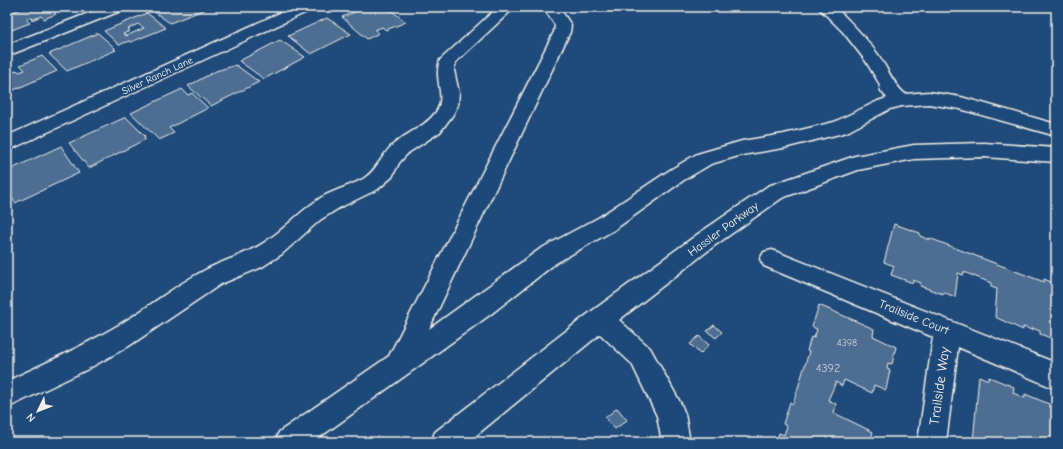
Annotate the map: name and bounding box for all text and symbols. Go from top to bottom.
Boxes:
street label: Silver Ranch Lane [120,54,195,98]
street label: Hassler Parkway [685,198,762,259]
street label: Trailside Court [877,297,952,338]
house number: 4398 [837,337,857,349]
street label: Trailside Way [926,345,954,426]
house number: 4392 [816,361,840,375]
north arrow [18,391,58,431]
text: N [24,410,38,425]

